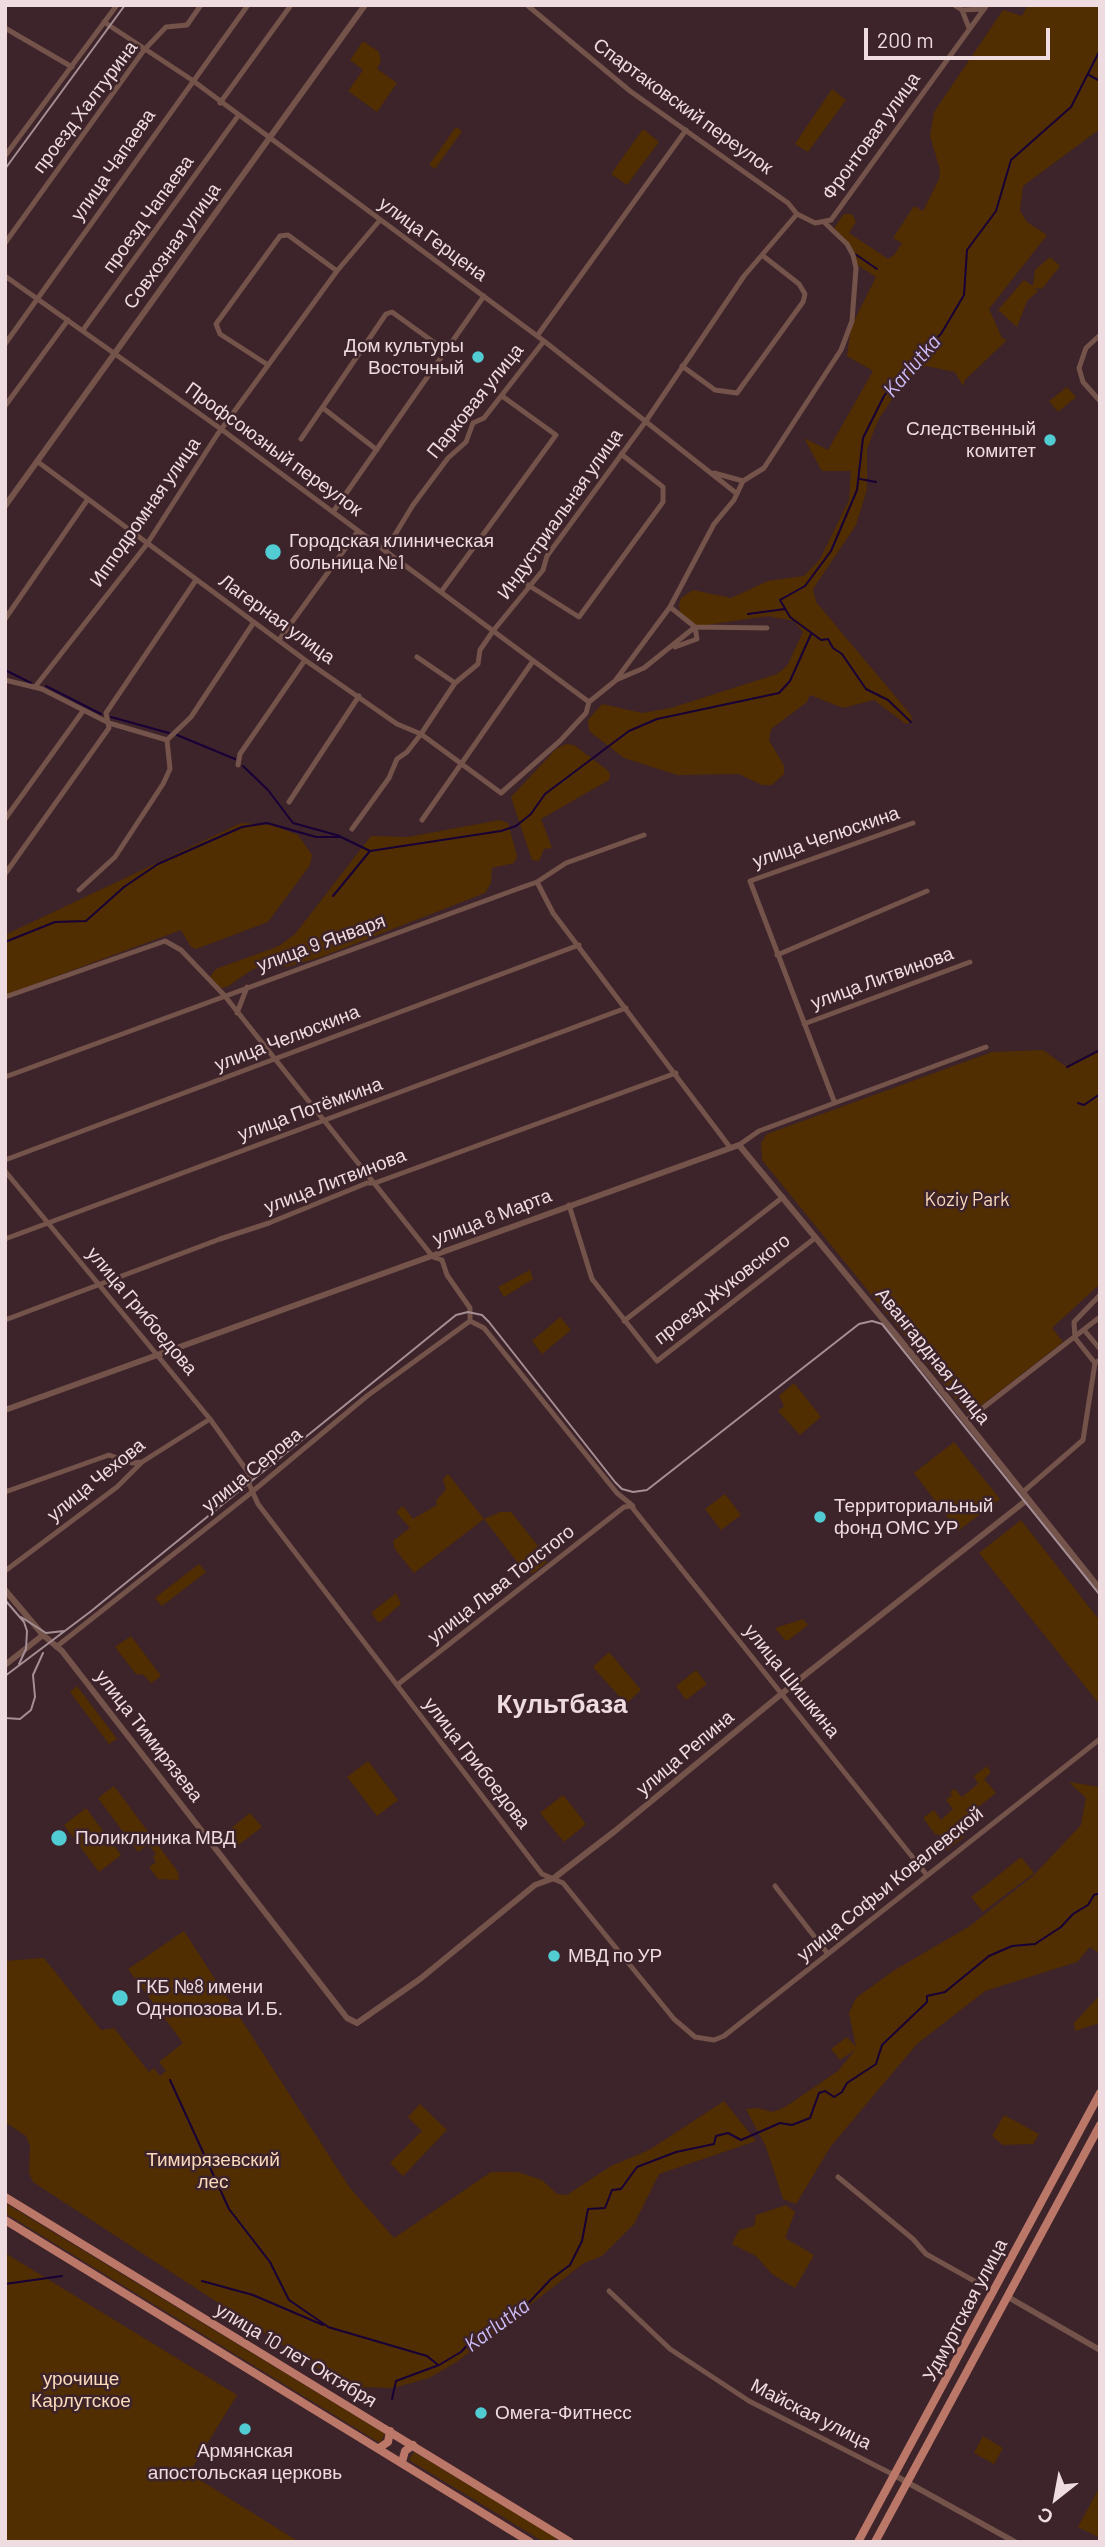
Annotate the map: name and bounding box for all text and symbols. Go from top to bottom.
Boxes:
scale bar [867,14,1052,58]
text: 200 m [877,27,934,52]
street label: Спартаковский переулок [589,33,777,179]
street label: проезд Халтурина [28,36,142,178]
street label: Фронтовая улица [817,68,925,204]
street label: улица Чапаева [66,105,160,225]
street label: проезд Чапаева [98,151,198,277]
street label: Совхозная улица [119,179,225,313]
street label: улица Герцена [374,192,492,286]
water label: Karlutka [878,330,946,402]
place label: Дом культуры Восточный [344,335,464,379]
street label: Парковая улица [422,339,528,463]
marker: Дом культуры Восточный [470,349,486,365]
street label: Профсоюзный переулок [181,377,367,521]
place label: Следственный комитет [906,418,1036,462]
street label: Индустриальная улица [492,424,628,604]
marker: Следственный комитет [1042,432,1058,448]
street label: Ипподромная улица [85,433,205,591]
place label: Городская клиническая больница №1 [289,530,494,574]
marker: Городская клиническая больница №1 [263,542,283,562]
street label: Лагерная улица [214,569,340,669]
street label: улица Челюскина [750,801,902,873]
street label: улица 9 Января [254,909,388,977]
street label: улица Литвинова [808,942,956,1014]
street label: улица Челюскина [211,1000,363,1076]
street label: улица Потёмкина [235,1072,385,1146]
street label: улица Литвинова [261,1143,409,1219]
street label: улица 8 Марта [429,1184,555,1250]
park label: Koziy Park [925,1189,1009,1211]
street label: проезд Жуковского [649,1229,795,1349]
street label: улица Грибоедова [82,1242,202,1380]
street label: Авангардная улица [871,1283,995,1429]
street label: улица Серова [197,1423,307,1517]
street label: улица Чехова [43,1434,149,1526]
place label: Территориальный фонд ОМС УР [834,1495,993,1539]
marker: Территориальный фонд ОМС УР [812,1509,828,1525]
street label: улица Льва Толстого [423,1520,579,1648]
street label: улица Шишкина [739,1620,845,1742]
street label: улица Тимирязева [90,1665,208,1807]
district label: Культбаза [497,1688,627,1720]
street label: улица Грибоедова [419,1693,535,1833]
street label: улица Репина [632,1706,738,1800]
street label: улица Софьи Ковалевской [792,1802,988,1966]
place label: Поликлиника МВД [75,1827,236,1849]
marker: Поликлиника МВД [49,1828,69,1848]
place label: МВД по УР [568,1945,662,1967]
marker: МВД по УР [546,1948,562,1964]
place label: ГКБ №8 имени Однопозова И.Б. [136,1976,283,2020]
marker: ГКБ №8 имени Однопозова И.Б. [110,1988,130,2008]
park label: Тимирязевский лес [146,2149,280,2193]
street label: Удмуртская улица [918,2235,1012,2385]
water label: Karlutka [459,2293,535,2357]
street label: улица 10 лет Октября [211,2298,381,2412]
park label: урочище Карлутское [31,2368,131,2412]
street label: Майская улица [747,2374,875,2454]
place label: Омега-Фитнесс [495,2402,632,2424]
marker: Омега-Фитнесс [473,2405,489,2421]
marker: Армянская апостольская церковь [237,2421,253,2437]
place label: Армянская апостольская церковь [148,2440,342,2484]
north arrow [1021,2463,1091,2533]
text: С [1033,2503,1057,2530]

